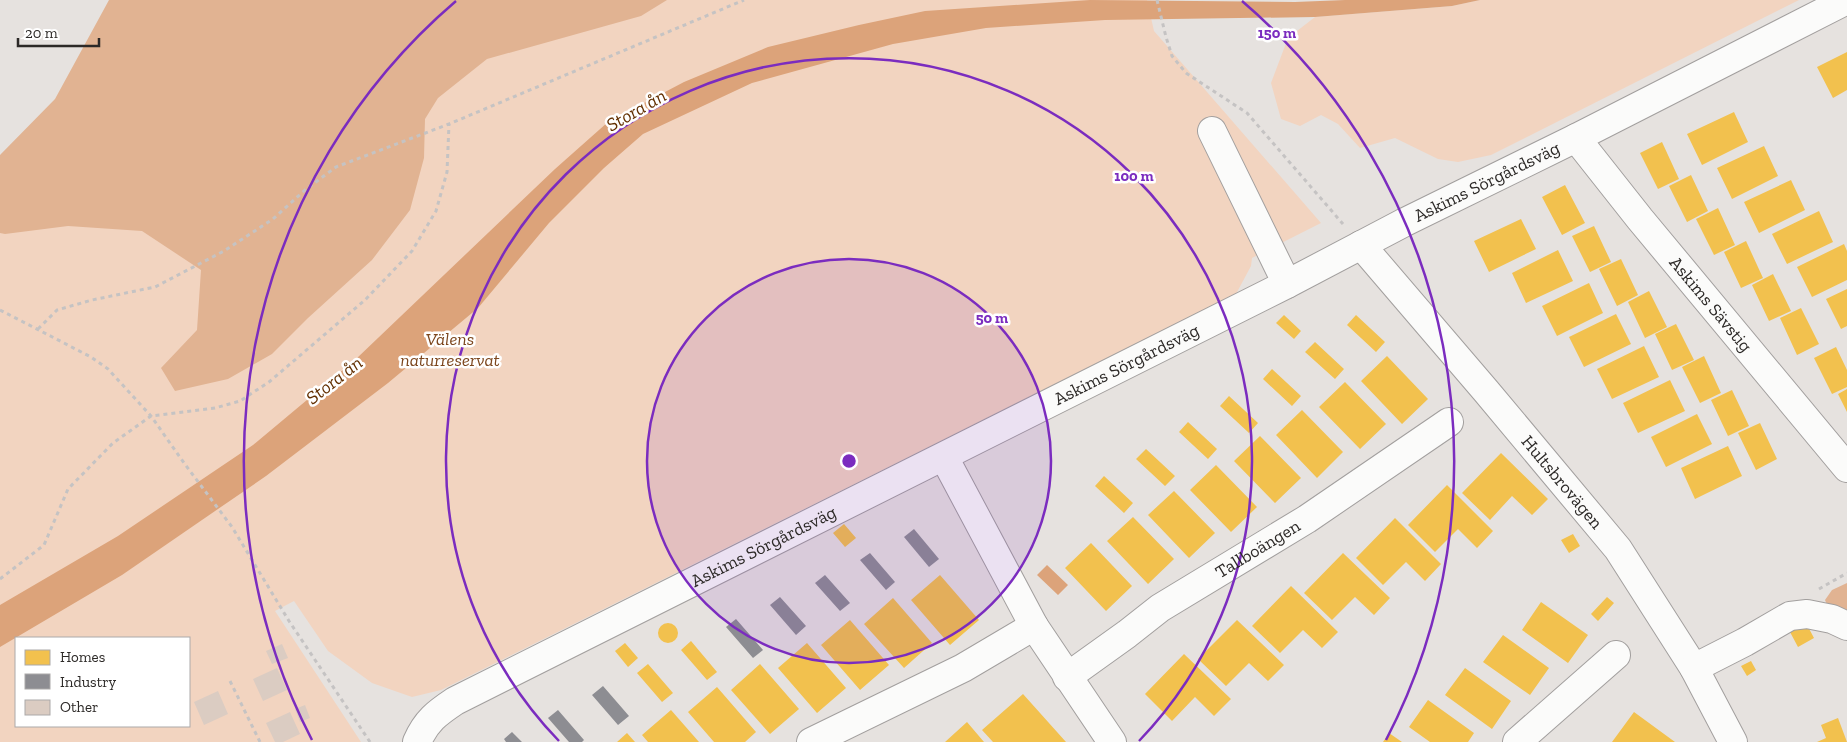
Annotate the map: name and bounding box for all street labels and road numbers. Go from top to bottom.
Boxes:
street label: Askims Sörgårdsväg [1410,137,1563,227]
street label: Askims Sävstig [1665,252,1757,357]
street label: Askims Sörgårdsväg [1050,319,1203,410]
street label: Hultsbrovägen [1517,431,1608,534]
street label: Askims Sörgårdsväg [687,501,840,592]
street label: Tallboängen [1211,514,1305,583]

